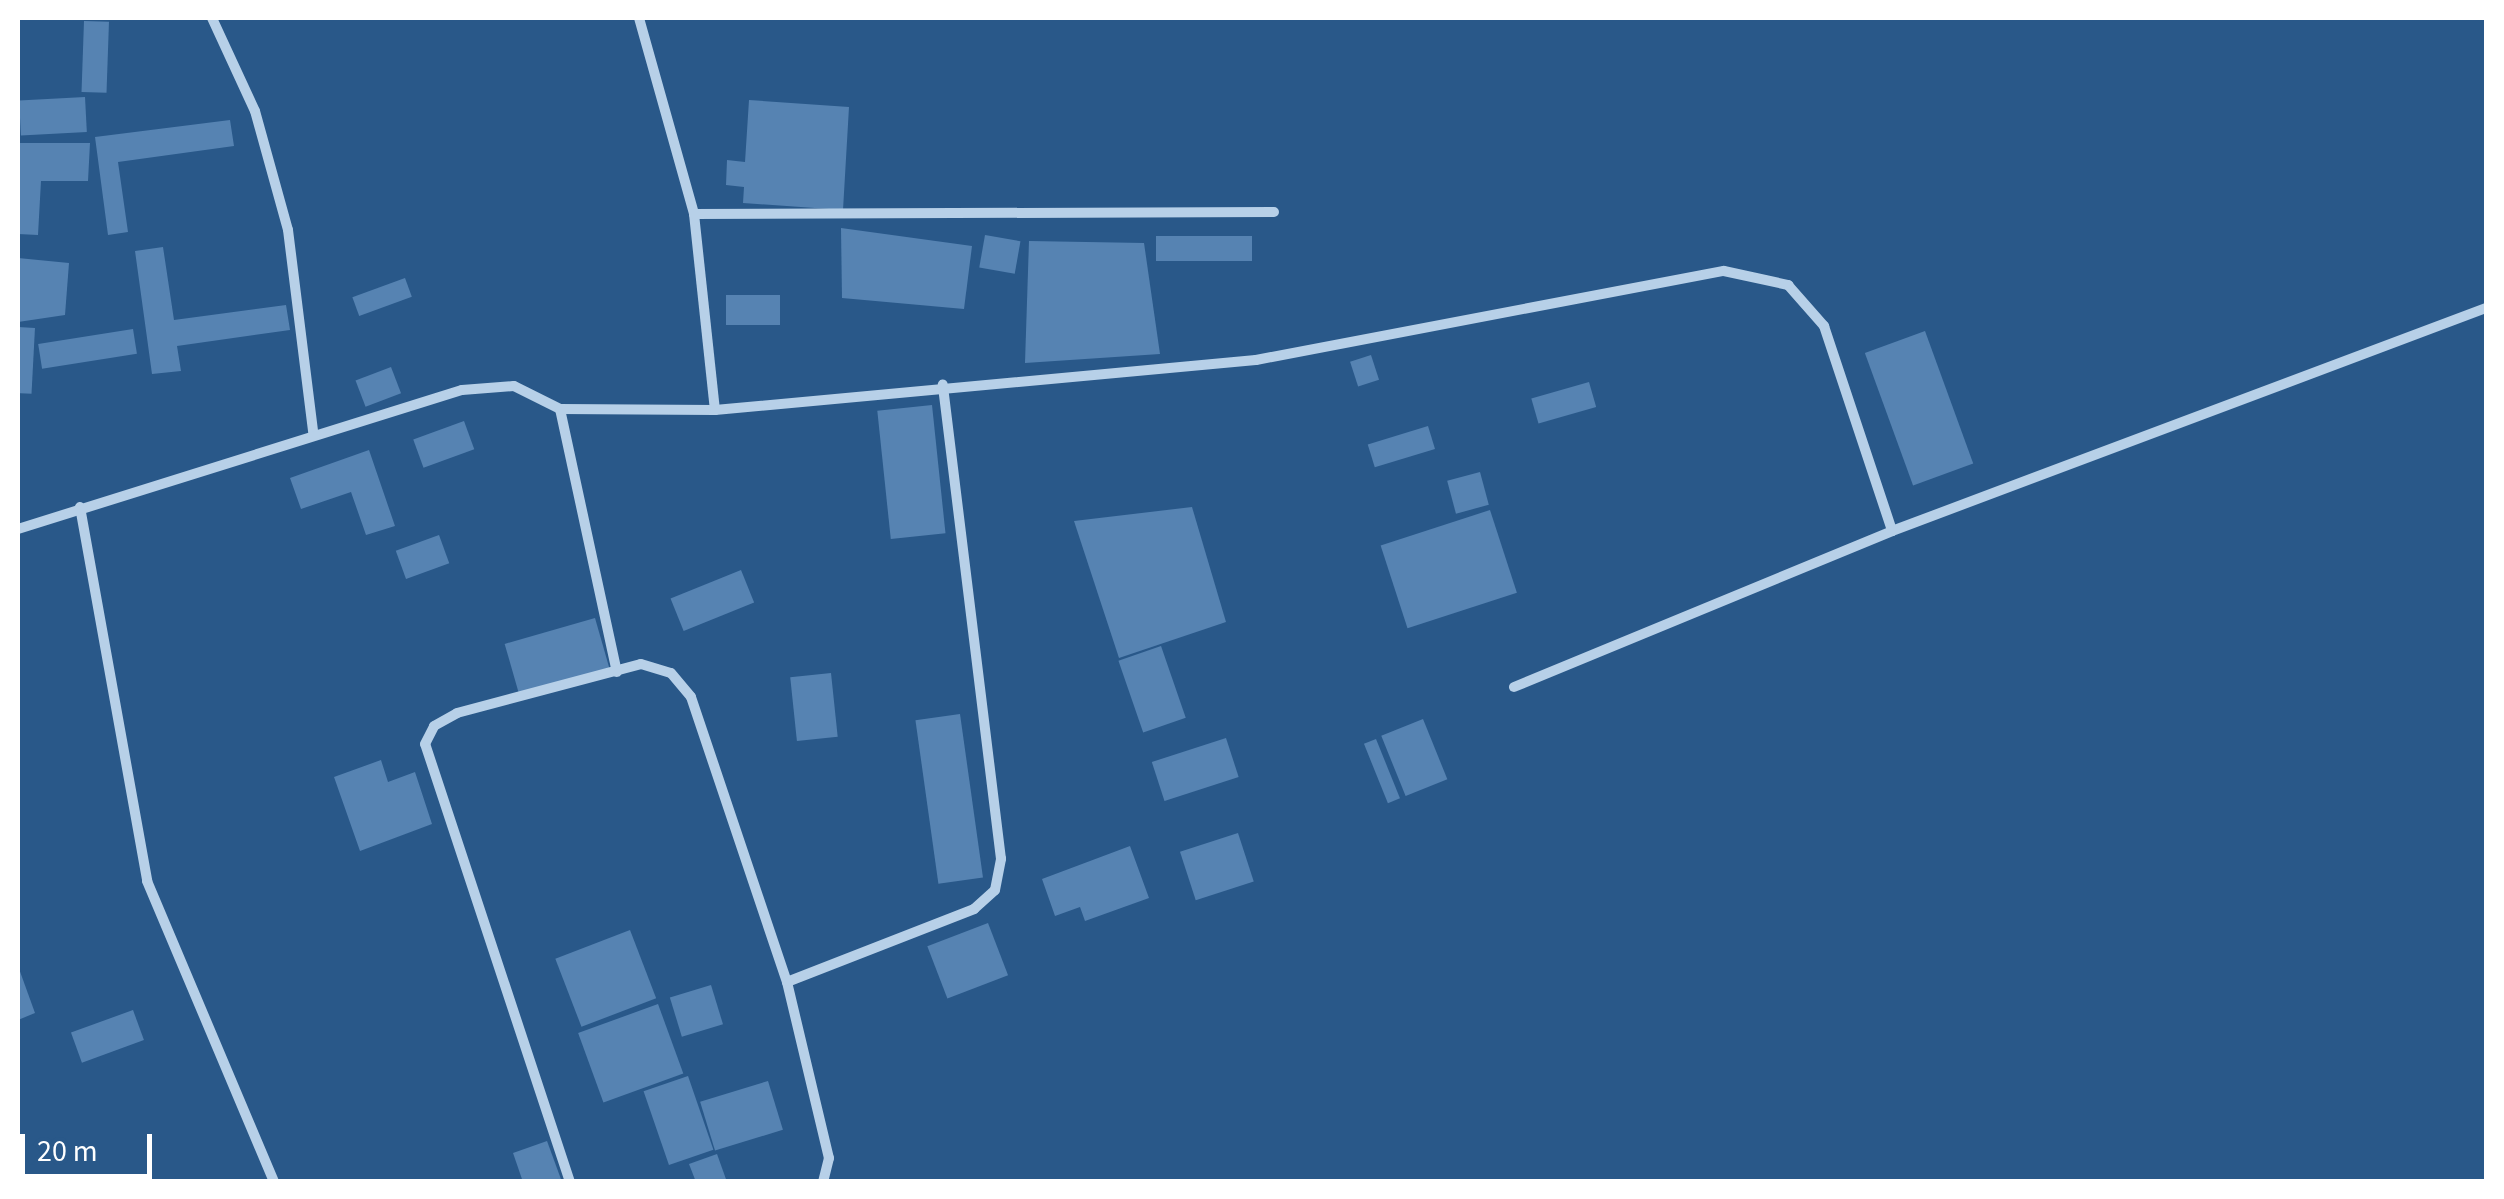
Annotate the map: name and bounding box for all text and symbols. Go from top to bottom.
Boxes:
scale bar [25,1114,158,1176]
text: 20 m [37,1130,98,1173]

